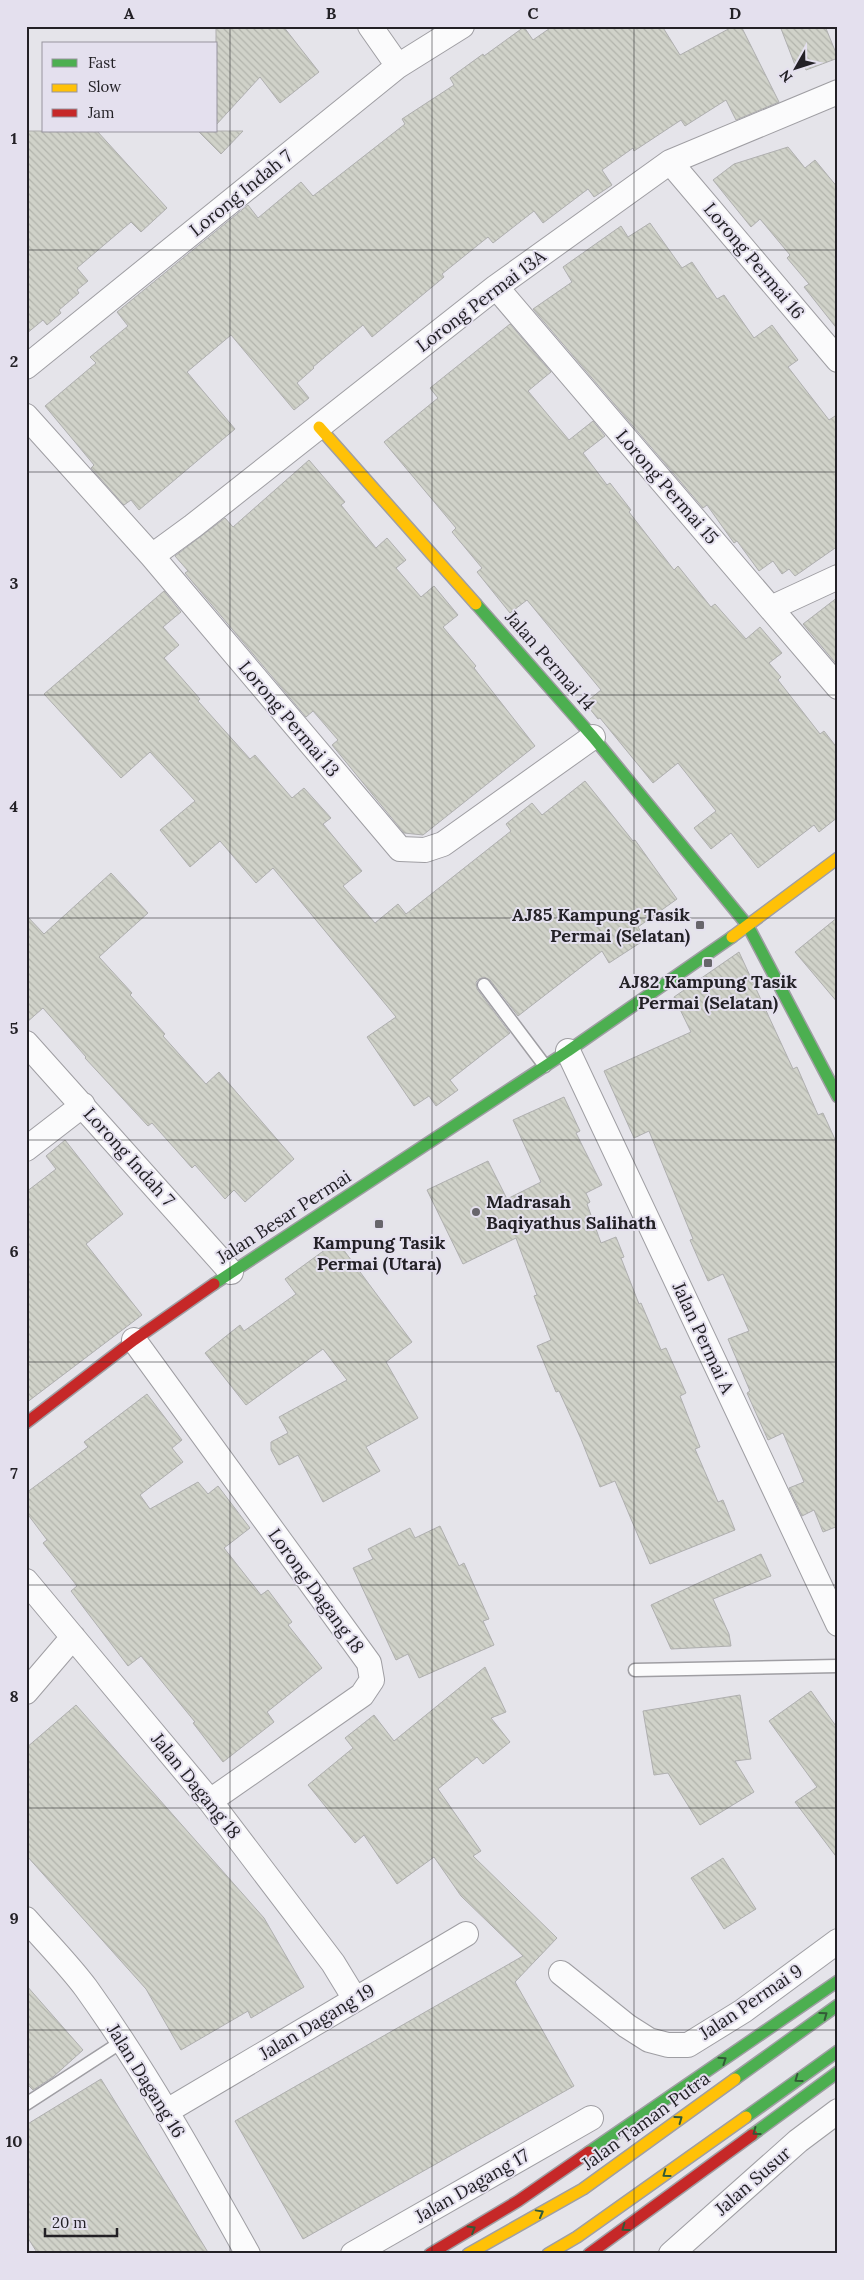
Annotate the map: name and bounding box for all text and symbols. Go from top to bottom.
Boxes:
text: A [124,3,135,23]
text: B [326,3,337,23]
text: C [527,3,539,23]
text: D [729,3,741,23]
legend [42,42,218,132]
north arrow [772,42,822,92]
text: Fast [88,53,116,72]
text: N [775,66,796,86]
text: Slow [88,77,121,96]
text: Jam [87,103,115,122]
text: 1 [11,128,17,148]
street label: Lorong Indah 7 [185,144,297,241]
street label: Lorong Permai 16 [699,198,810,324]
street label: Lorong Permai 13A [411,244,551,357]
text: 2 [10,351,18,371]
street label: Lorong Permai 15 [611,425,723,549]
text: 3 [10,573,19,593]
street label: Jalan Permai 14 [500,605,600,716]
street label: Lorong Permai 13 [234,656,345,782]
text: 4 [10,796,19,816]
place label: AJ85 Kampung Tasik Permai (Selatan) [512,903,690,947]
marker: AJ85 Kampung Tasik Permai (Selatan) [694,919,706,931]
marker: AJ82 Kampung Tasik Permai (Selatan) [702,957,714,969]
place label: AJ82 Kampung Tasik Permai (Selatan) [619,970,797,1014]
text: 5 [10,1018,19,1038]
street label: Lorong Indah 7 [79,1102,180,1211]
street label: Jalan Besar Permai [211,1165,355,1269]
place label: Madrasah Baqiyathus Salihath [486,1190,657,1234]
marker: Madrasah Baqiyathus Salihath [470,1206,482,1218]
marker: Kampung Tasik Permai (Utara) [373,1218,385,1230]
place label: Kampung Tasik Permai (Utara) [313,1231,446,1275]
text: 6 [9,1241,19,1261]
street label: Jalan Permai A [667,1278,740,1398]
text: 7 [10,1463,18,1483]
street label: Lorong Dagang 18 [263,1524,369,1658]
text: 8 [9,1686,19,1706]
street label: Jalan Dagang 18 [146,1727,246,1843]
text: 9 [9,1908,19,1928]
street label: Jalan Permai 9 [694,1959,807,2045]
street label: Jalan Dagang 19 [254,1978,378,2065]
one-way arrow [818,2012,828,2021]
street label: Jalan Dagang 16 [102,2019,191,2142]
one-way arrow [717,2057,727,2066]
street label: Jalan Taman Putra [576,2066,714,2175]
one-way arrow [794,2073,804,2082]
one-way arrow [673,2116,683,2125]
one-way arrow [752,2126,762,2135]
text: 10 [6,2131,22,2151]
street label: Jalan Susur [709,2141,796,2221]
street label: Jalan Dagang 17 [410,2144,533,2228]
one-way arrow [662,2168,672,2177]
scale bar [45,2205,118,2237]
one-way arrow [535,2209,544,2219]
text: 20 m [52,2213,87,2232]
one-way arrow [621,2222,631,2231]
one-way arrow [466,2225,475,2235]

